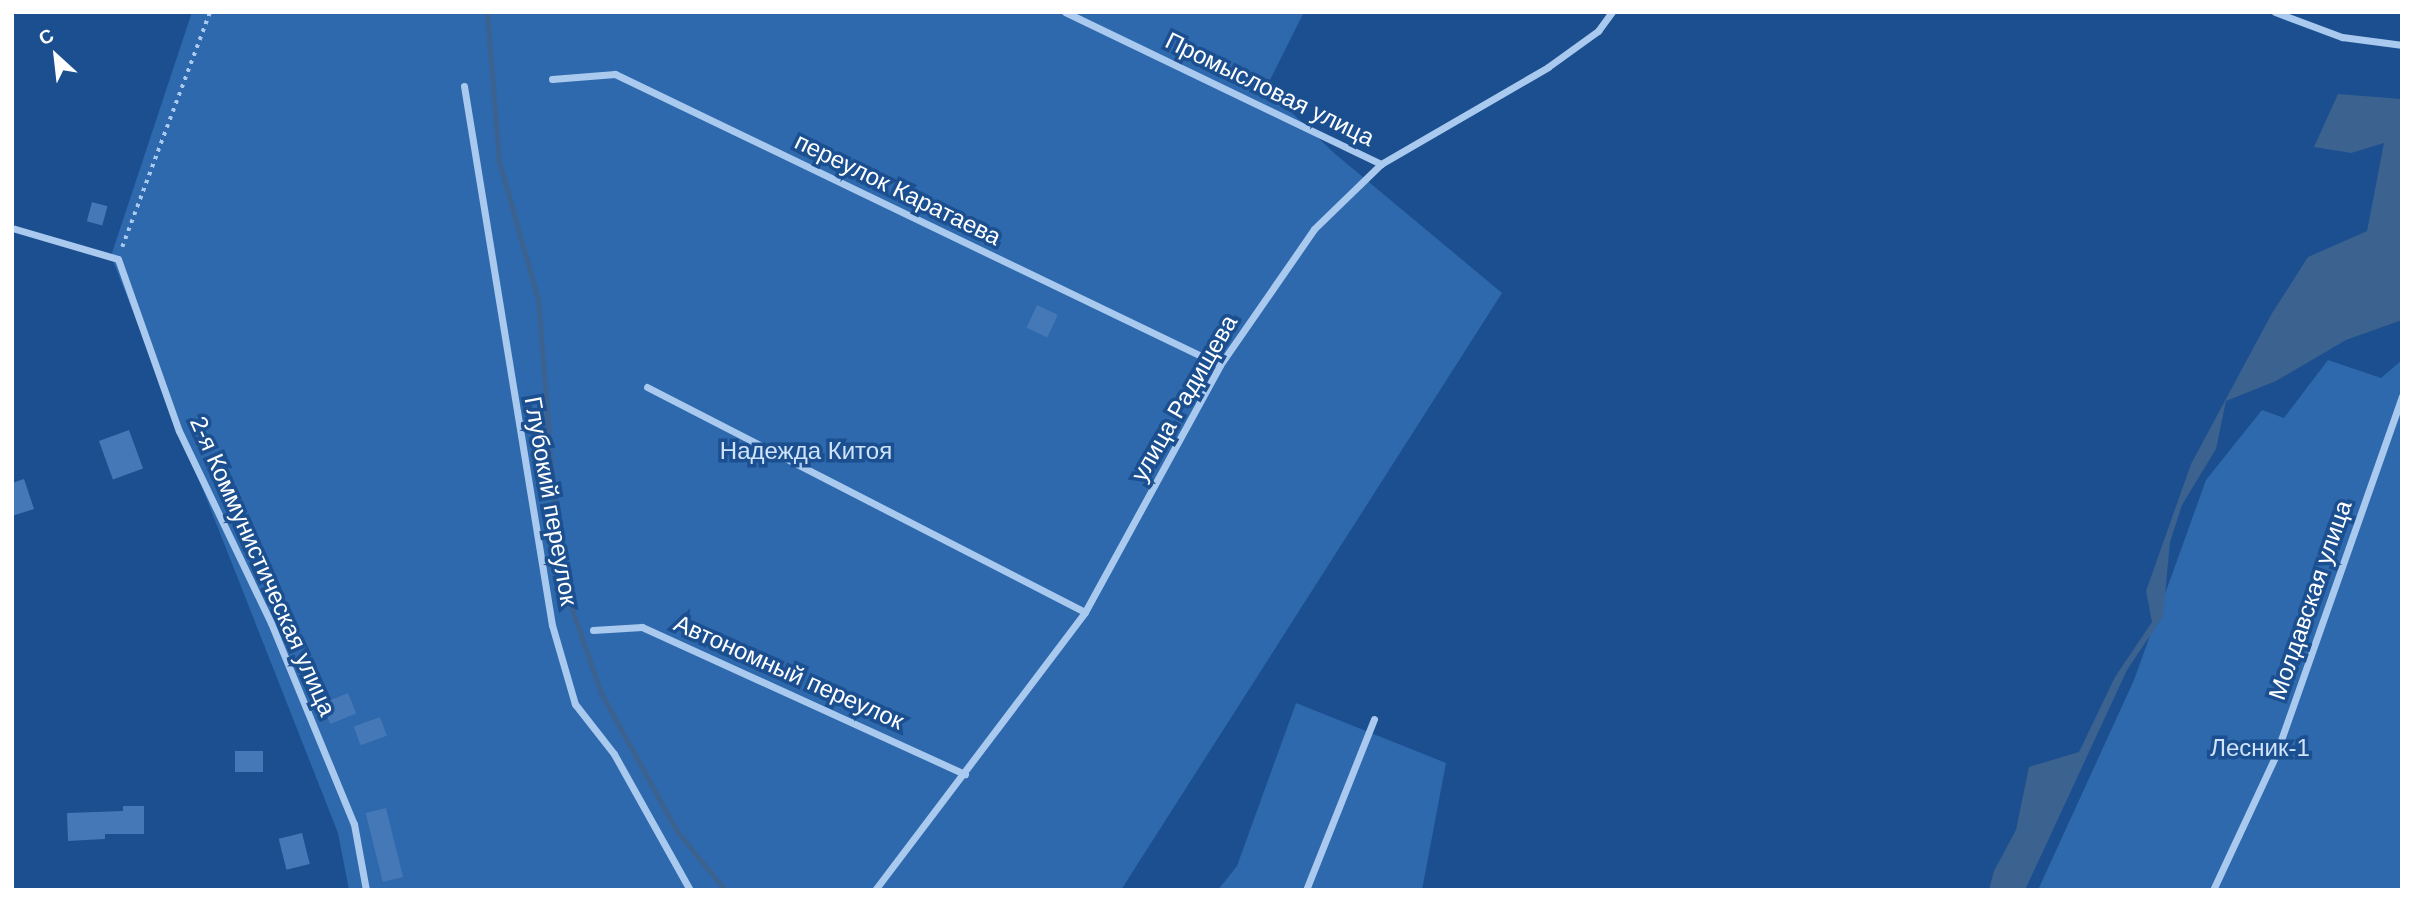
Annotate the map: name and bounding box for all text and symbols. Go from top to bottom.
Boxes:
north arrow [21,21,91,91]
text: С [35,24,57,49]
street label: Промысловая улица [1161,26,1379,152]
street label: переулок Каратаева [790,127,1006,251]
street label: улица Радищева [1125,310,1243,486]
street label: Глубокий переулок [518,394,584,608]
street label: 2-я Коммунистическая улица [184,412,342,720]
park label: Надежда Китоя [720,437,892,465]
street label: Молдавская улица [2262,497,2358,703]
street label: Автономный переулок [670,608,908,736]
park label: Лесник-1 [2210,734,2310,762]

